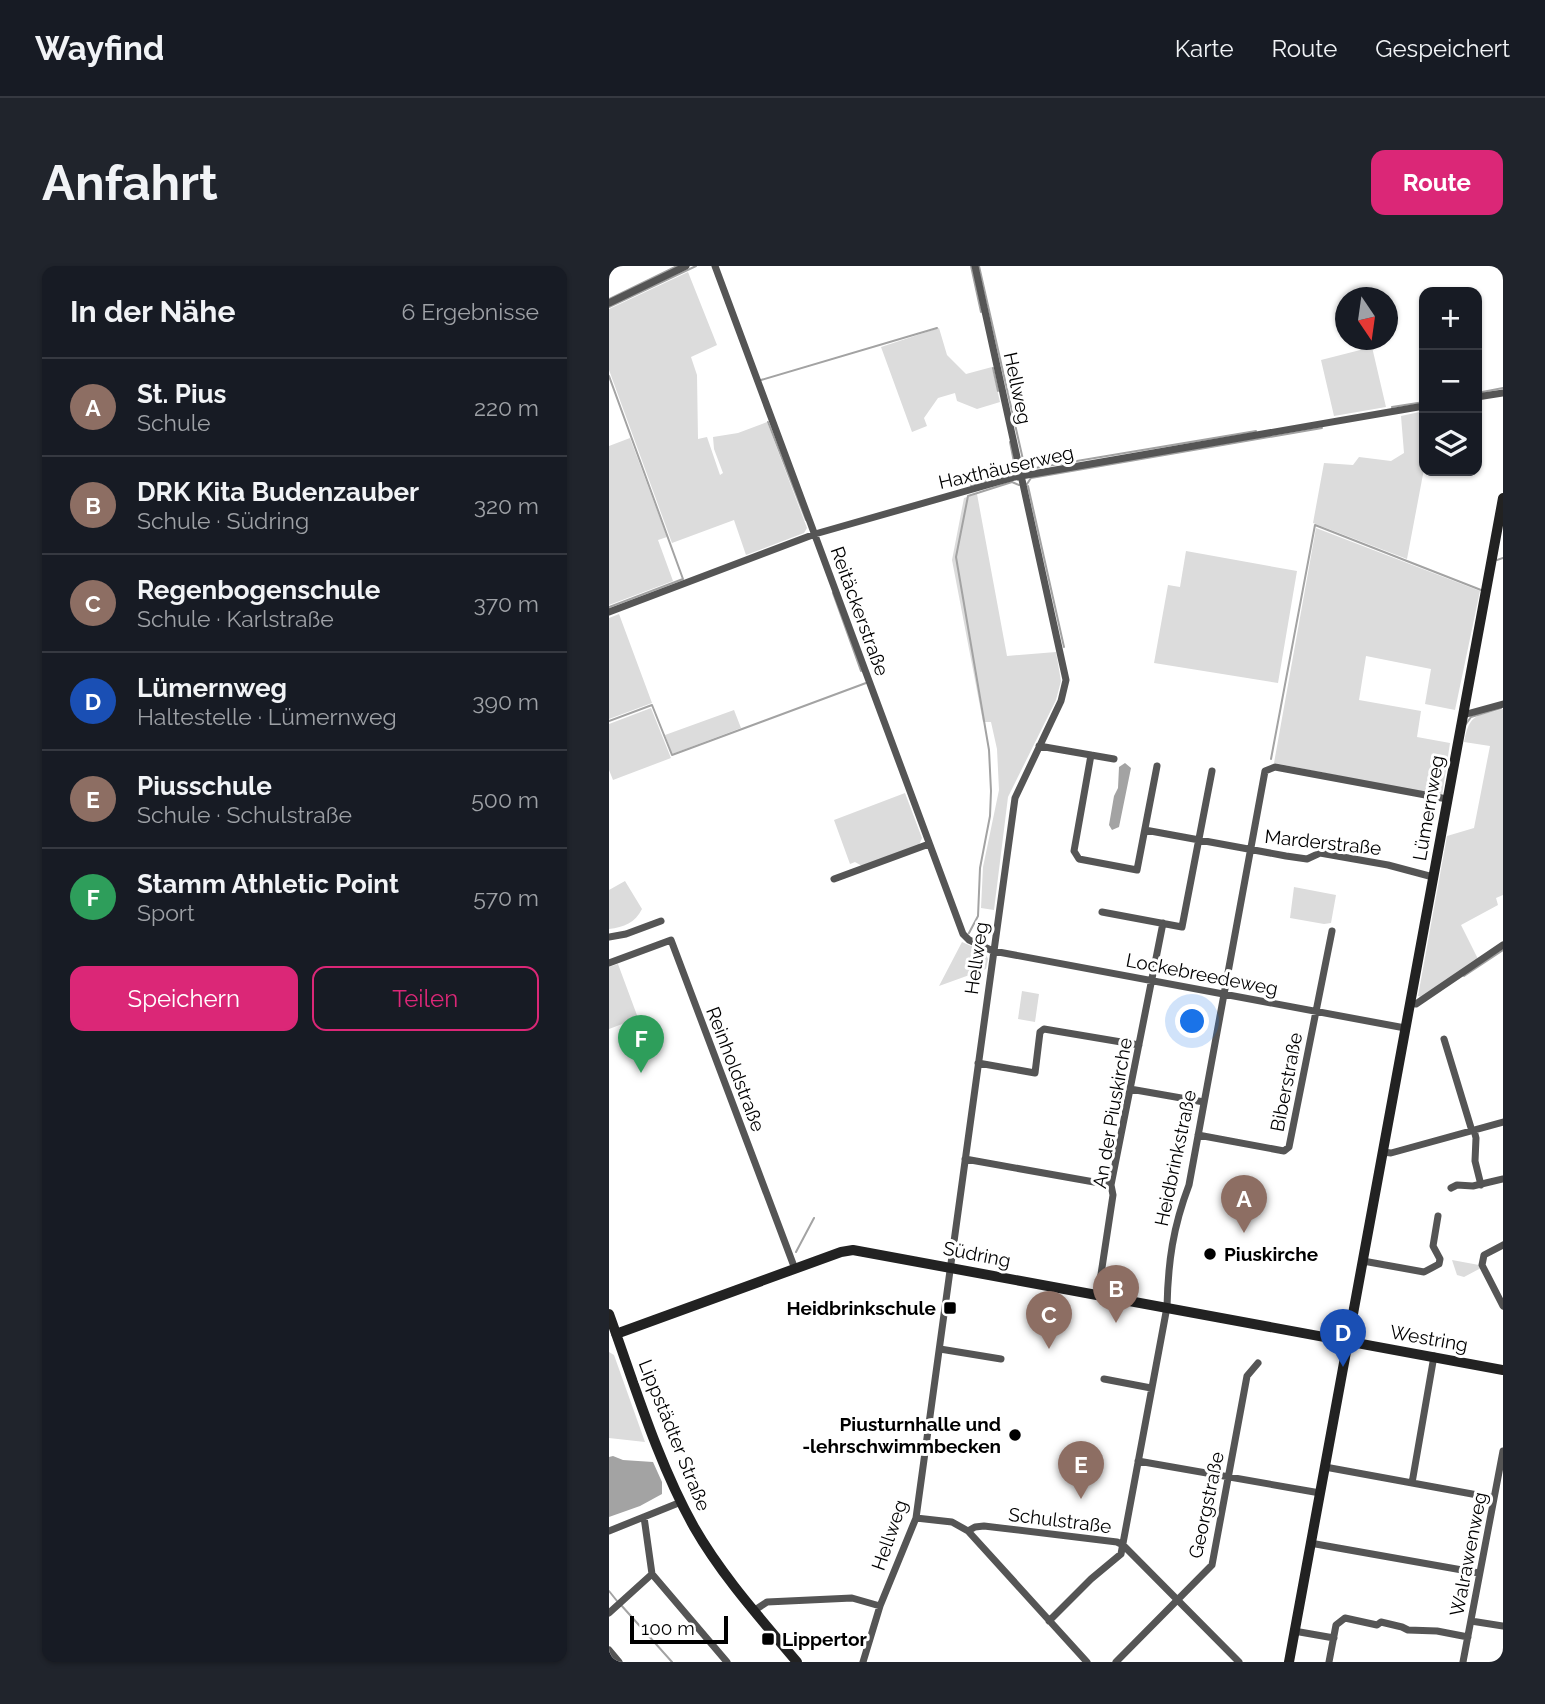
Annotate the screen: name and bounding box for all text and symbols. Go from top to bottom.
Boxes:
text: Wayfind [35,29,164,68]
text: Karte [1175,34,1234,63]
text: Route [1272,34,1337,63]
text: Gespeichert [1375,34,1510,63]
button: Route [1371,150,1503,215]
text: Anfahrt [42,154,218,211]
north arrow [1335,287,1398,350]
map controls [1419,287,1482,476]
button: + [1419,287,1482,350]
text: In der Nähe [70,294,235,329]
text: 6 Ergebnisse [402,298,539,325]
street label: Hellweg [1000,350,1036,426]
button: − [1419,350,1482,413]
text: St. Pius [137,379,226,409]
text: A [85,394,101,421]
text: 220 m [474,394,539,421]
text: Schule [137,409,210,436]
button: layers [1419,413,1482,476]
street label: Haxthäuserweg [936,441,1076,493]
text: DRK Kita Budenzauber [137,477,419,507]
text: B [85,492,101,519]
text: 320 m [474,492,539,519]
text: Schule · Südring [137,507,309,534]
street label: Reitäckerstraße [826,543,894,679]
text: Regenbogenschule [137,575,380,605]
text: C [85,590,101,617]
text: 370 m [474,590,539,617]
text: Schule · Karlstraße [137,605,334,632]
text: Lümernweg [137,673,287,703]
text: D [85,688,101,715]
text: 390 m [472,688,539,715]
text: Haltestelle · Lümernweg [137,703,397,730]
street label: Lümernweg [1408,754,1448,862]
text: Piusschule [137,771,272,801]
text: E [86,786,100,813]
text: 500 m [471,786,539,813]
text: Schule · Schulstraße [137,801,352,828]
street label: Marderstraße [1264,825,1382,859]
text: Stamm Athletic Point [137,869,399,899]
text: F [86,884,100,911]
text: 570 m [473,884,539,911]
text: Sport [137,899,195,926]
street label: Hellweg [960,920,992,996]
street label: Lockebreedeweg [1124,948,1280,1000]
button: Speichern [70,966,298,1031]
button: Teilen [312,966,539,1031]
street label: Reinholdstraße [702,1003,770,1135]
your location [1175,1004,1209,1038]
pin: F [618,1015,664,1073]
street label: Biberstraße [1266,1031,1306,1133]
street label: An der Piuskirche [1088,1036,1136,1190]
street label: Heidbrinkstraße [1150,1088,1200,1228]
pin: A [1221,1175,1267,1233]
street label: Südring [941,1237,1013,1271]
place label: Piuskirche [1224,1243,1318,1265]
marker: Piuskirche [1202,1246,1218,1262]
pin: B [1093,1265,1139,1323]
pin: C [1026,1291,1072,1349]
place label: Heidbrinkschule [787,1297,936,1319]
marker: Heidbrinkschule [942,1300,958,1316]
pin: D [1320,1309,1366,1367]
street label: Westring [1388,1320,1470,1356]
street label: Lippstädter Straße [635,1356,715,1514]
place label: Piusturnhalle und -lehrschwimmbecken [802,1413,1001,1457]
marker: Piusturnhalle und -lehrschwimmbecken [1007,1427,1023,1443]
pin: E [1058,1441,1104,1499]
street label: Georgstraße [1184,1450,1228,1560]
street label: Walrawenweg [1445,1490,1491,1618]
street label: Hellweg [867,1497,911,1573]
street label: Schulstraße [1007,1503,1113,1537]
scale bar [630,1613,728,1645]
text: 100 m [641,1617,695,1639]
place label: Lippertor [782,1628,867,1650]
marker: Lippertor [760,1631,776,1647]

